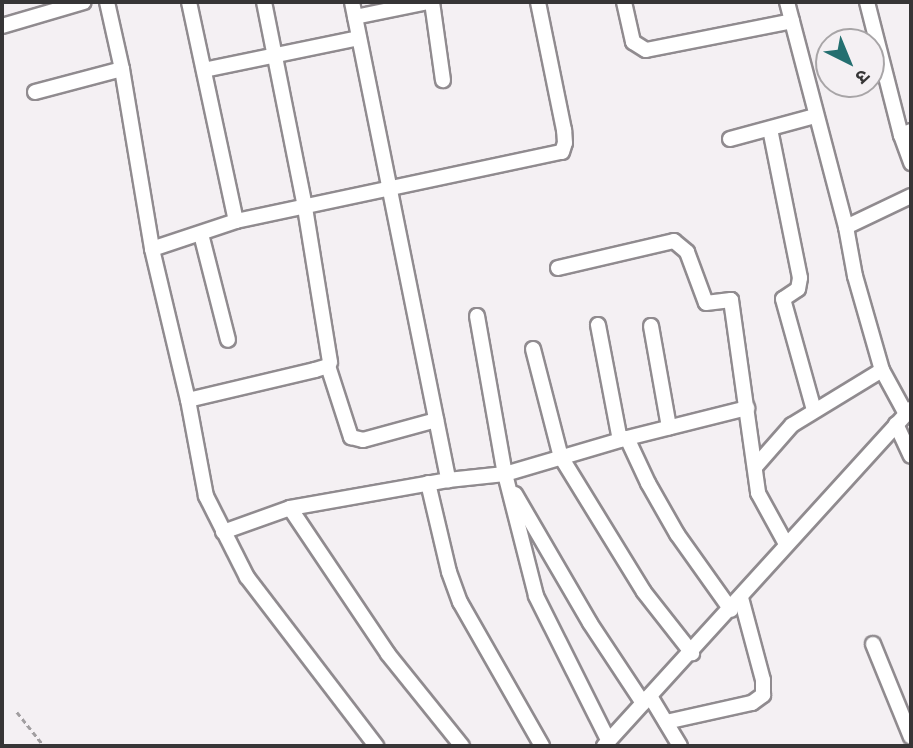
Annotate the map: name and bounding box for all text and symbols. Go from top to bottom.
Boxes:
north arrow [815,28,885,98]
text: उ [849,63,877,92]

